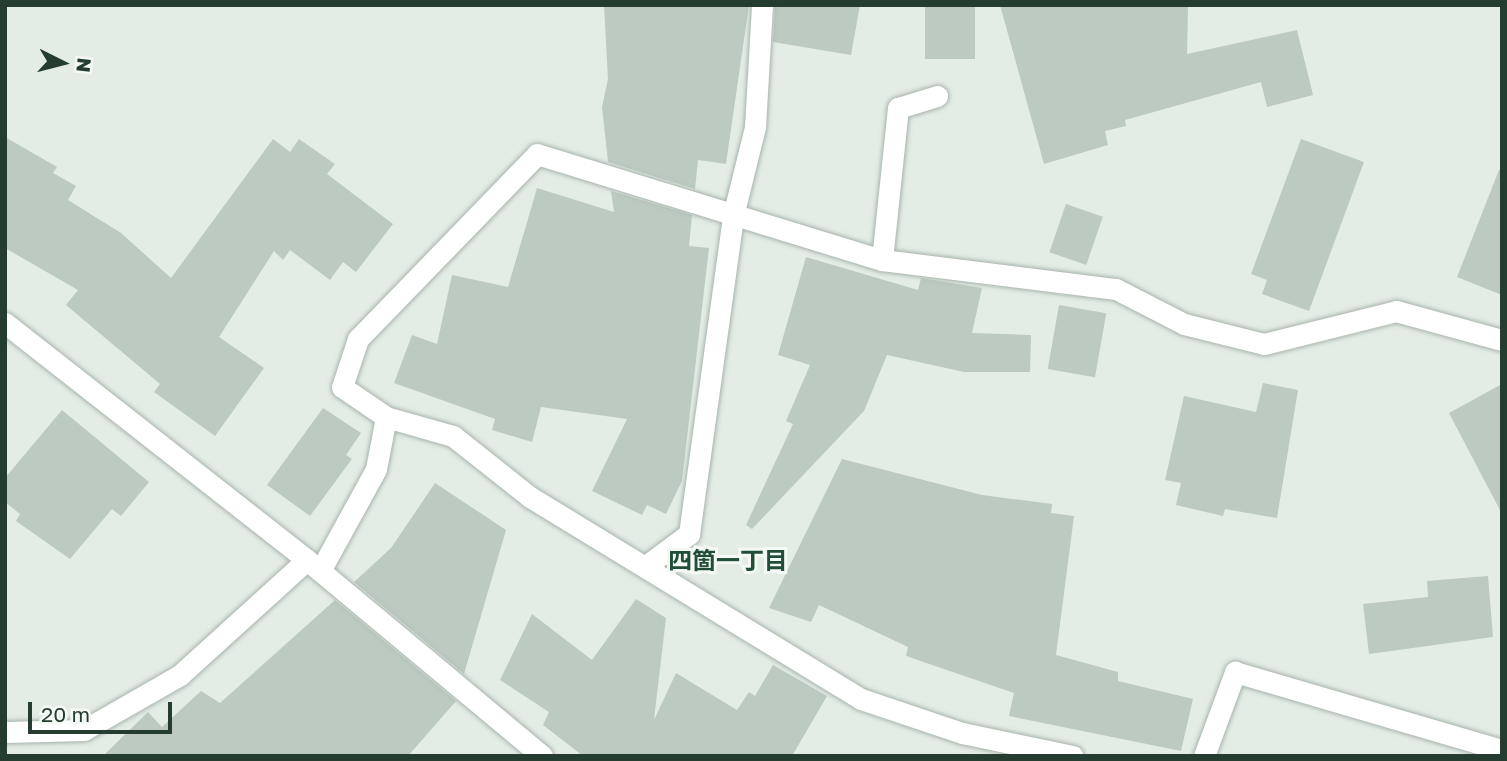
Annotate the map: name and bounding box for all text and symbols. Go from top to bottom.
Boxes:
north arrow [28,28,98,98]
text: N [72,57,97,74]
district label: 四箇一丁目 [668,546,788,574]
scale bar [32,688,175,732]
text: 20 m [41,701,90,727]

